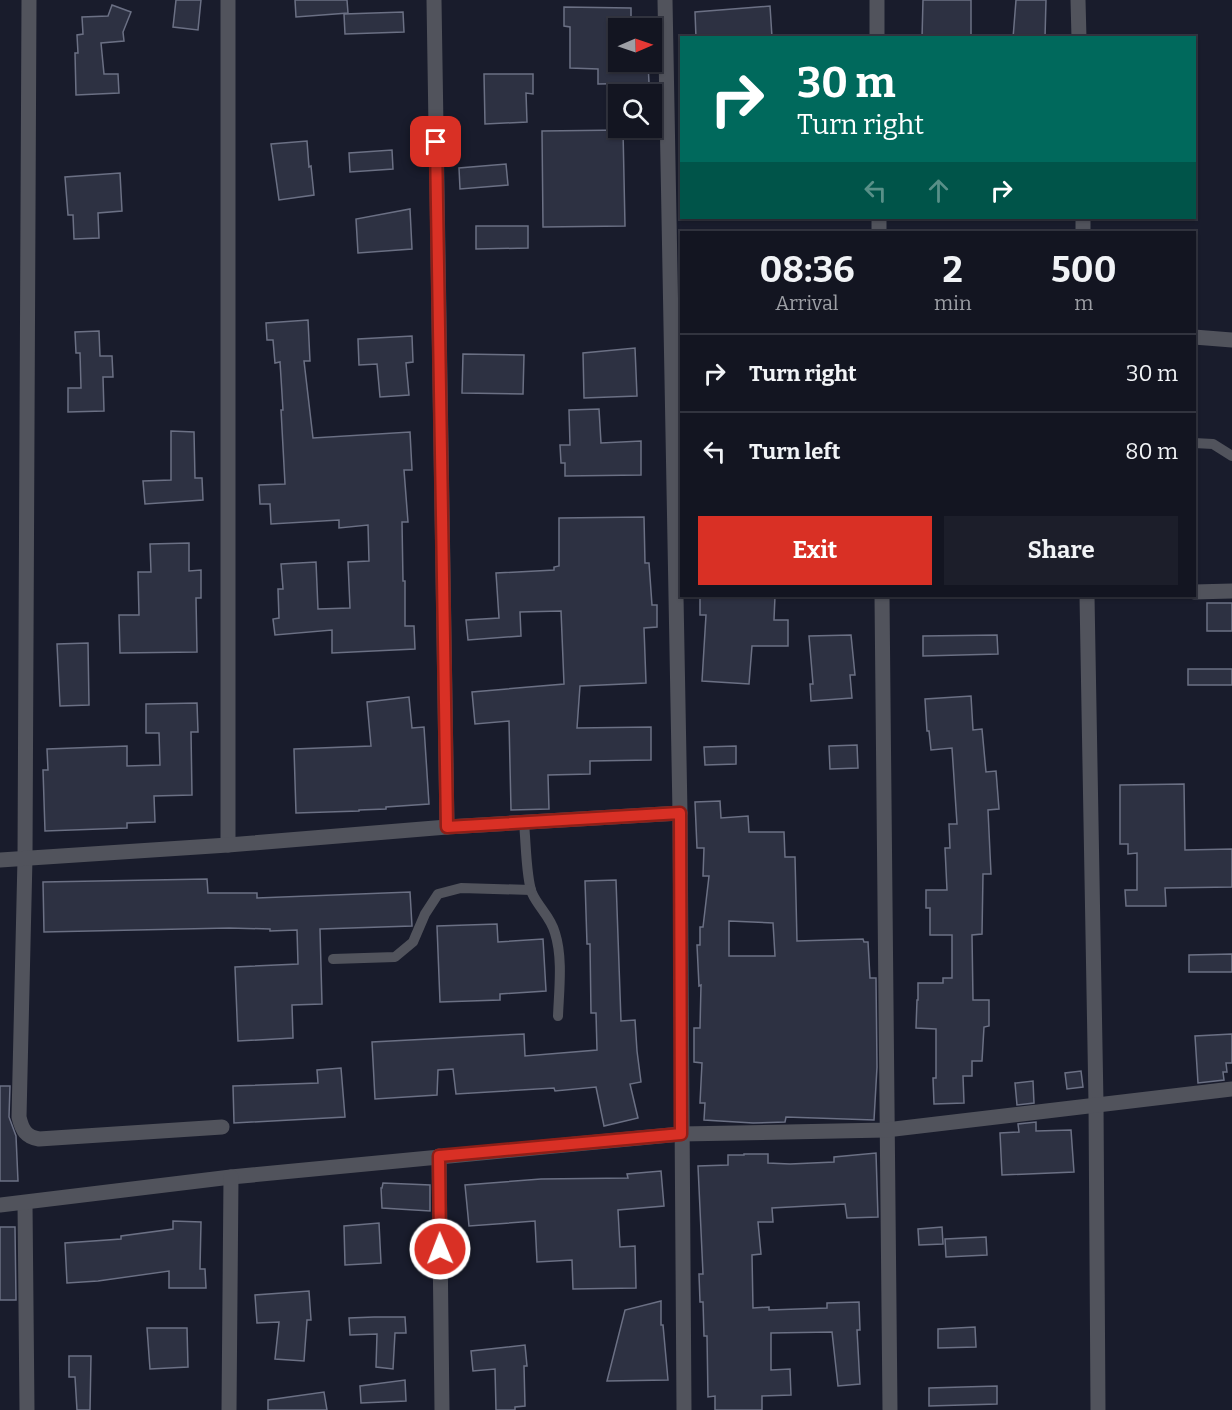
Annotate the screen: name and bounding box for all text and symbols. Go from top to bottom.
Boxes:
north arrow [608,18,662,72]
map controls [608,18,662,138]
text: 30 m [797,58,896,108]
icon: right [698,60,776,138]
button: search [608,84,662,138]
text: Turn right [797,109,924,141]
pin [410,116,461,167]
icon: arrive [419,125,452,158]
icon: left [859,174,892,207]
icon: ahead [922,174,955,207]
icon: right [985,174,1018,207]
text: 08:36 [759,248,854,292]
text: 2 [943,248,963,292]
text: 500 [1051,248,1117,292]
text: Arrival [775,291,839,315]
text: min [934,291,972,315]
text: m [1074,291,1093,315]
icon: right [698,357,731,390]
text: Turn right [749,360,857,387]
text: 30 m [1126,360,1178,387]
icon: left [698,435,731,468]
text: Turn left [749,438,841,465]
text: 80 m [1125,438,1178,465]
button: Exit [698,516,932,585]
button: Share [944,516,1178,585]
position arrow [408,1217,472,1281]

